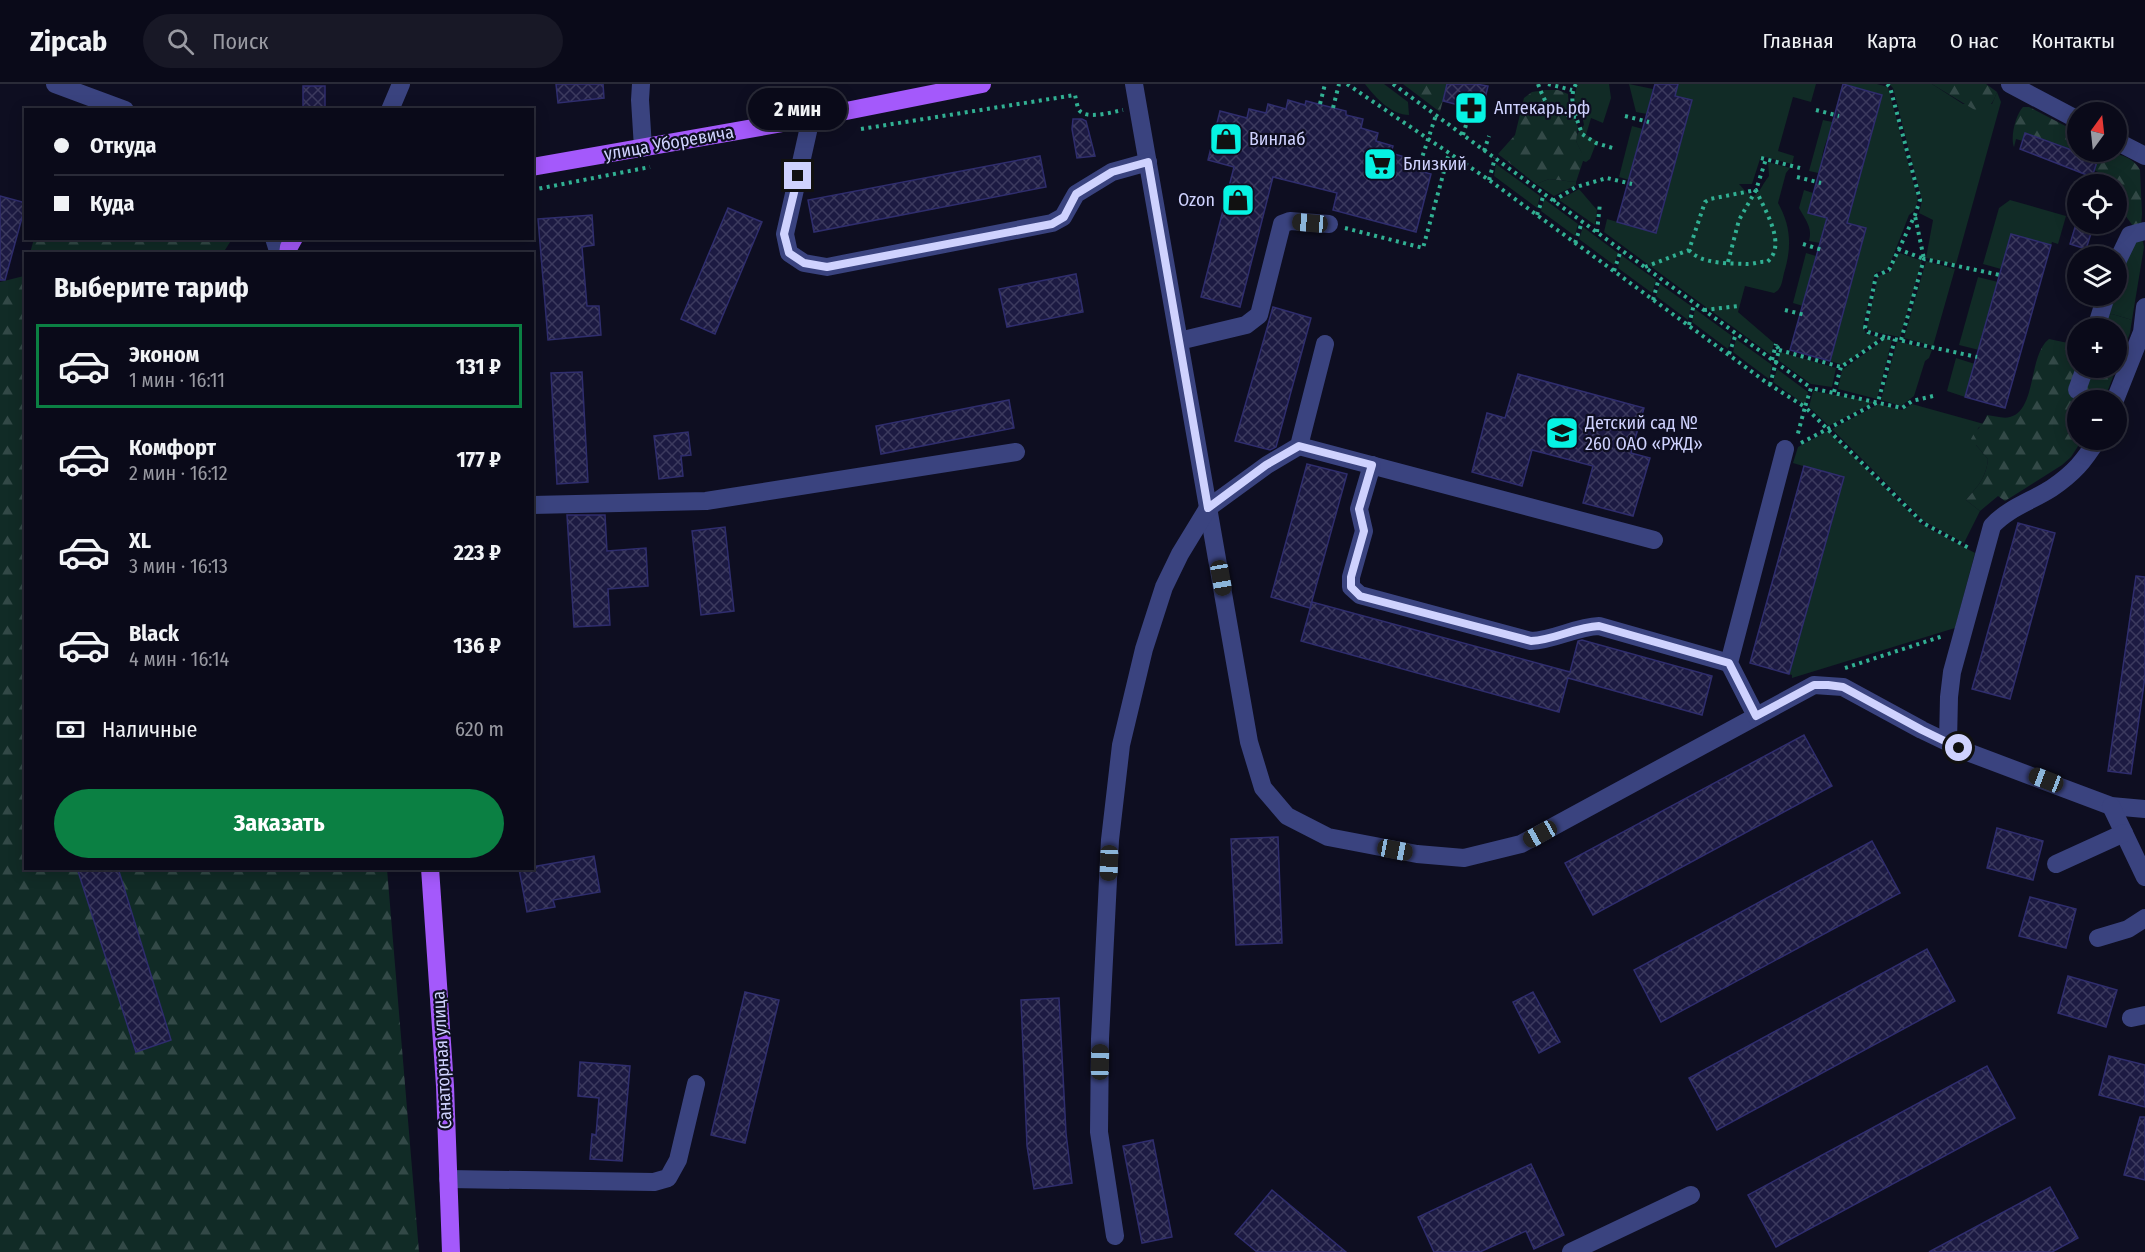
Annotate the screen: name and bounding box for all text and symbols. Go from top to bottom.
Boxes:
search box [143,14,563,68]
text: Zipcab [30,25,107,58]
icon: search [164,25,197,58]
text: Поиск [212,28,269,55]
text: Главная [1763,28,1834,54]
text: Карта [1867,28,1917,54]
text: О нас [1950,28,1998,54]
text: Контакты [2031,28,2115,54]
callout: 2 мин [748,89,848,131]
pharmacy icon: Аптекарь.рф [1453,90,1489,126]
text: 2 мин [774,97,821,121]
place label: Аптекарь.рф [1494,97,1590,119]
north arrow [2067,102,2127,162]
map controls [2067,102,2127,450]
street label: улица Уборевича [602,121,736,165]
shop icon: Винлаб [1208,121,1244,157]
place label: Винлаб [1249,128,1306,150]
text: Откуда [90,132,157,159]
supermarket icon: Близкий [1362,146,1398,182]
place label: Близкий [1403,153,1467,175]
route end [784,162,811,189]
button: locate [2067,174,2127,234]
shop icon: Ozon [1220,182,1256,218]
place label: Ozon [1178,189,1215,211]
text: Куда [90,190,134,217]
car [1291,212,1329,234]
button: layers [2067,246,2127,306]
text: Выберите тариф [54,272,249,304]
button: + [2067,318,2127,378]
icon: car [57,339,111,393]
text: Эконом [129,341,199,368]
text: 131 ₽ [456,353,501,380]
text: 1 мин · 16:11 [129,368,225,392]
button: − [2067,390,2127,450]
place label: Детский сад № 260 ОАО «РЖД» [1584,412,1703,455]
school or university icon: Детский сад № 260 ОАО «РЖД» [1544,415,1580,451]
icon: car [57,432,111,486]
text: Комфорт [129,434,216,461]
text: 177 ₽ [456,446,501,473]
text: 2 мин · 16:12 [129,461,227,485]
icon: car [57,525,111,579]
text: XL [129,527,151,554]
text: 223 ₽ [454,539,501,566]
text: 3 мин · 16:13 [129,554,228,578]
car [1209,559,1233,597]
icon: car [57,618,111,672]
text: Black [129,620,179,647]
text: 136 ₽ [453,632,501,659]
text: 4 мин · 16:14 [129,647,229,671]
icon: cash [54,713,87,746]
text: Наличные [102,716,197,743]
text: 620 m [455,717,504,741]
route start [1945,734,1972,761]
car [2026,765,2066,795]
button: Заказать [54,789,504,858]
car [1520,817,1560,851]
car [1376,838,1414,862]
car [1099,845,1119,881]
street label: Санаторная улица [427,990,457,1130]
car [1091,1044,1109,1080]

